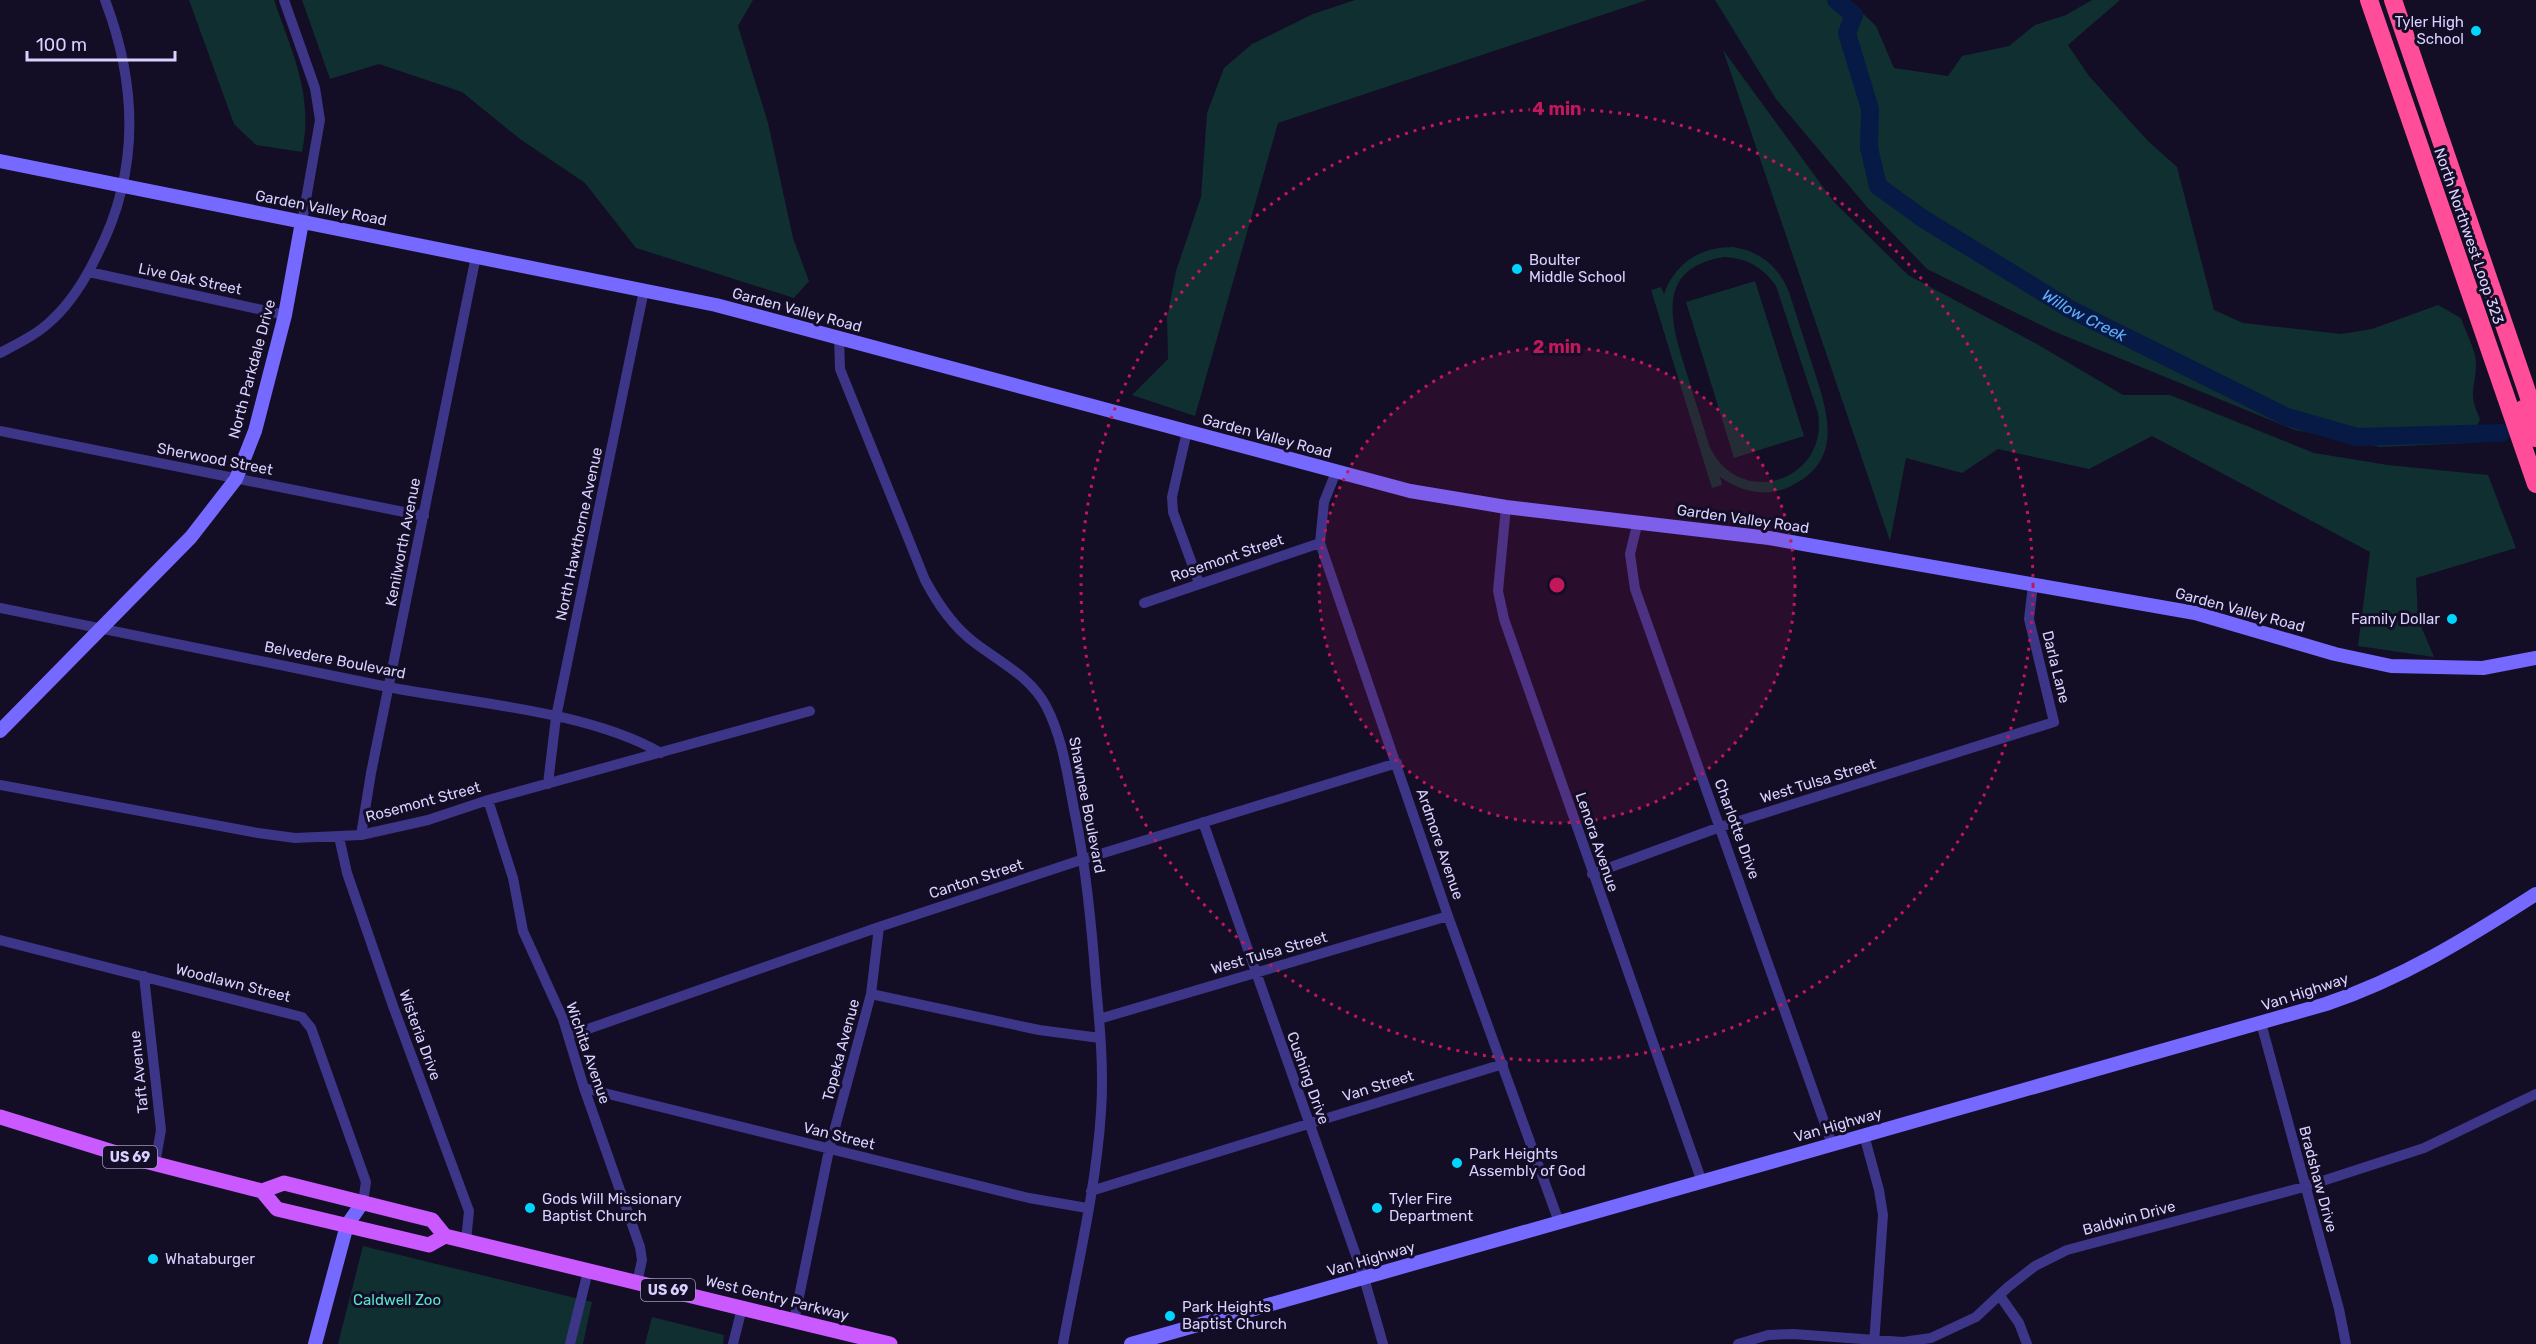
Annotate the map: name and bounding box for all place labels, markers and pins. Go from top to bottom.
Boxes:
place label: Tyler High School [2395,13,2464,48]
marker: Tyler High School [2469,24,2483,38]
place label: Boulter Middle School [1529,251,1626,286]
marker: Boulter Middle School [1510,262,1524,276]
centre of rings [1547,575,1567,595]
place label: Family Dollar [2351,610,2440,628]
marker: Family Dollar [2445,612,2459,626]
place label: Park Heights Assembly of God [1469,1145,1586,1180]
marker: Park Heights Assembly of God [1450,1156,1464,1170]
place label: Gods Will Missionary Baptist Church [542,1190,682,1225]
place label: Tyler Fire Department [1389,1190,1473,1225]
marker: Gods Will Missionary Baptist Church [523,1201,537,1215]
marker: Tyler Fire Department [1370,1201,1384,1215]
place label: Whataburger [165,1250,255,1268]
marker: Whataburger [146,1252,160,1266]
place label: Park Heights Baptist Church [1182,1298,1287,1333]
marker: Park Heights Baptist Church [1163,1309,1177,1323]

